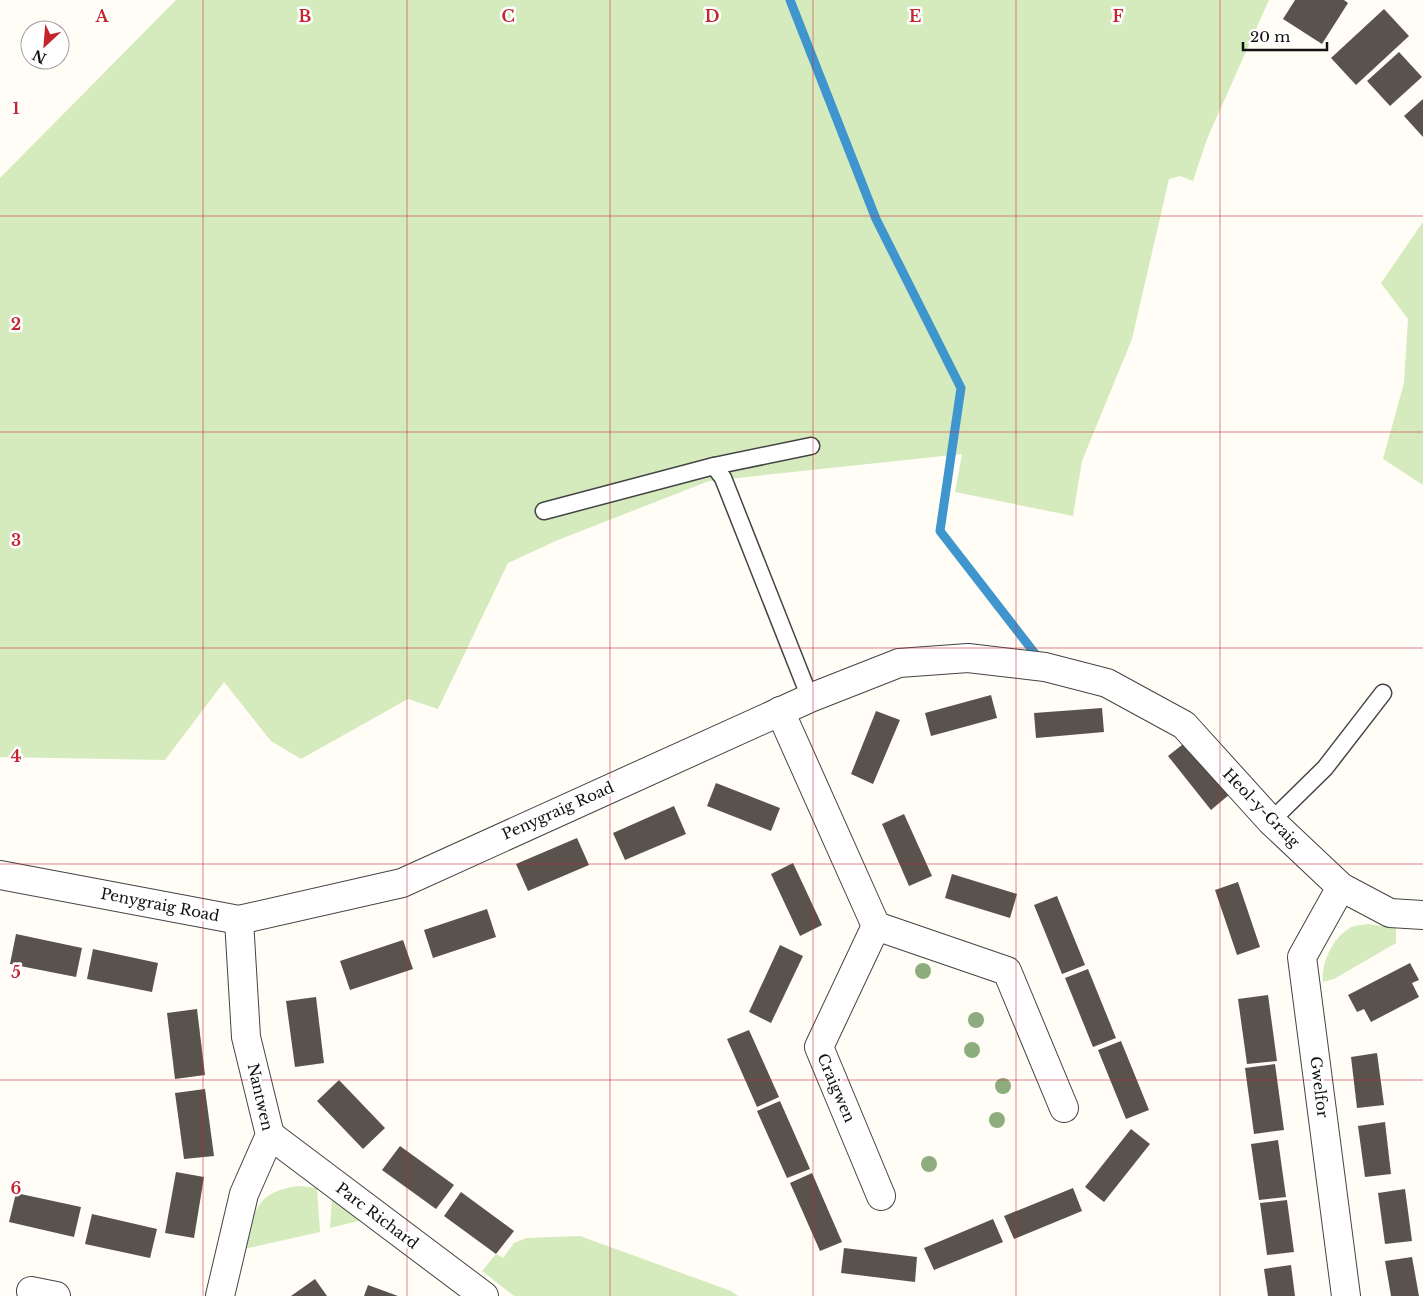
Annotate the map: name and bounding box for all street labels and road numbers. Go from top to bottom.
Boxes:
street label: Heol-y-Graig [1219,764,1304,852]
street label: Penygraig Road [499,777,617,844]
street label: Penygraig Road [99,884,221,925]
street label: Craigwen [813,1050,859,1125]
street label: Gwelfor [1306,1055,1333,1120]
street label: Nantwen [243,1061,277,1133]
street label: Parc Richard [332,1178,422,1253]

